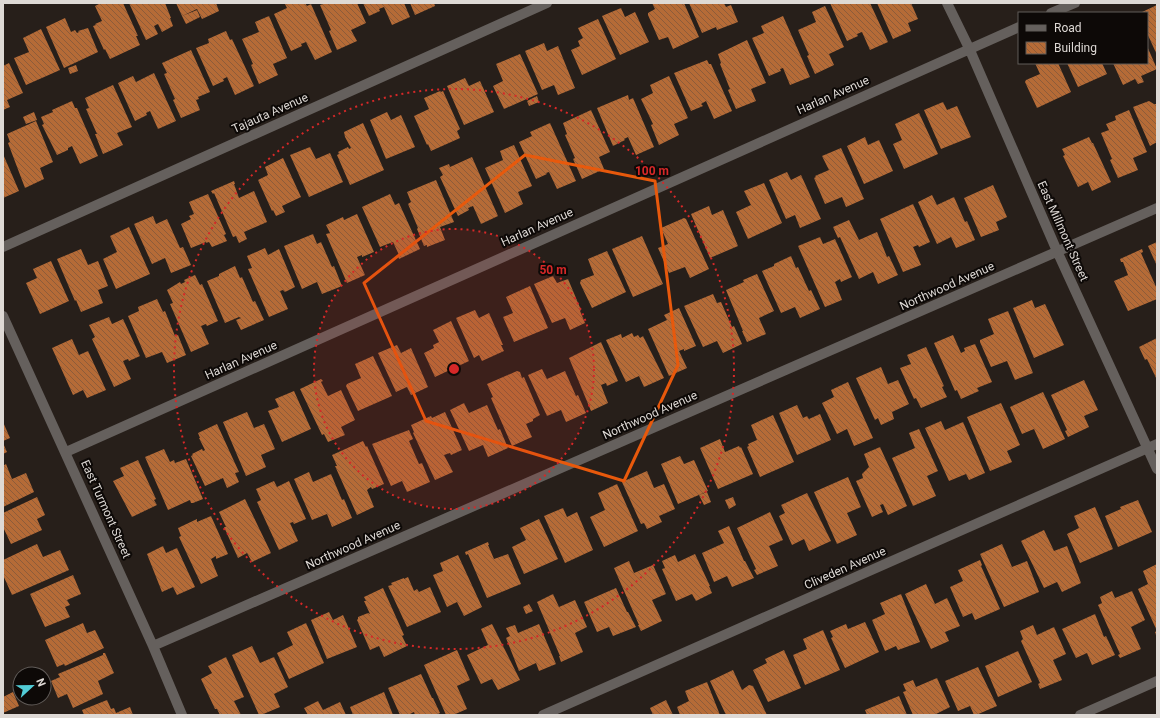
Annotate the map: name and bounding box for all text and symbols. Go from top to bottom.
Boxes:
legend [1018,12,1148,64]
text: Road [1054,21,1082,35]
text: Building [1054,41,1097,55]
street label: Harlan Avenue [795,73,871,117]
street label: Tajauta Avenue [230,90,310,136]
text: 100 m [635,164,669,178]
street label: East Millmont Street [1035,179,1091,283]
street label: Harlan Avenue [499,205,575,249]
street label: Northwood Avenue [898,259,996,313]
text: 50 m [539,263,567,277]
street label: Harlan Avenue [203,338,279,382]
centre of rings [447,362,461,376]
street label: Northwood Avenue [601,388,699,442]
street label: East Turmont Street [78,458,134,560]
street label: Northwood Avenue [304,518,402,572]
street label: Cliveden Avenue [802,544,888,592]
north arrow [12,666,52,706]
text: N [33,676,48,689]

